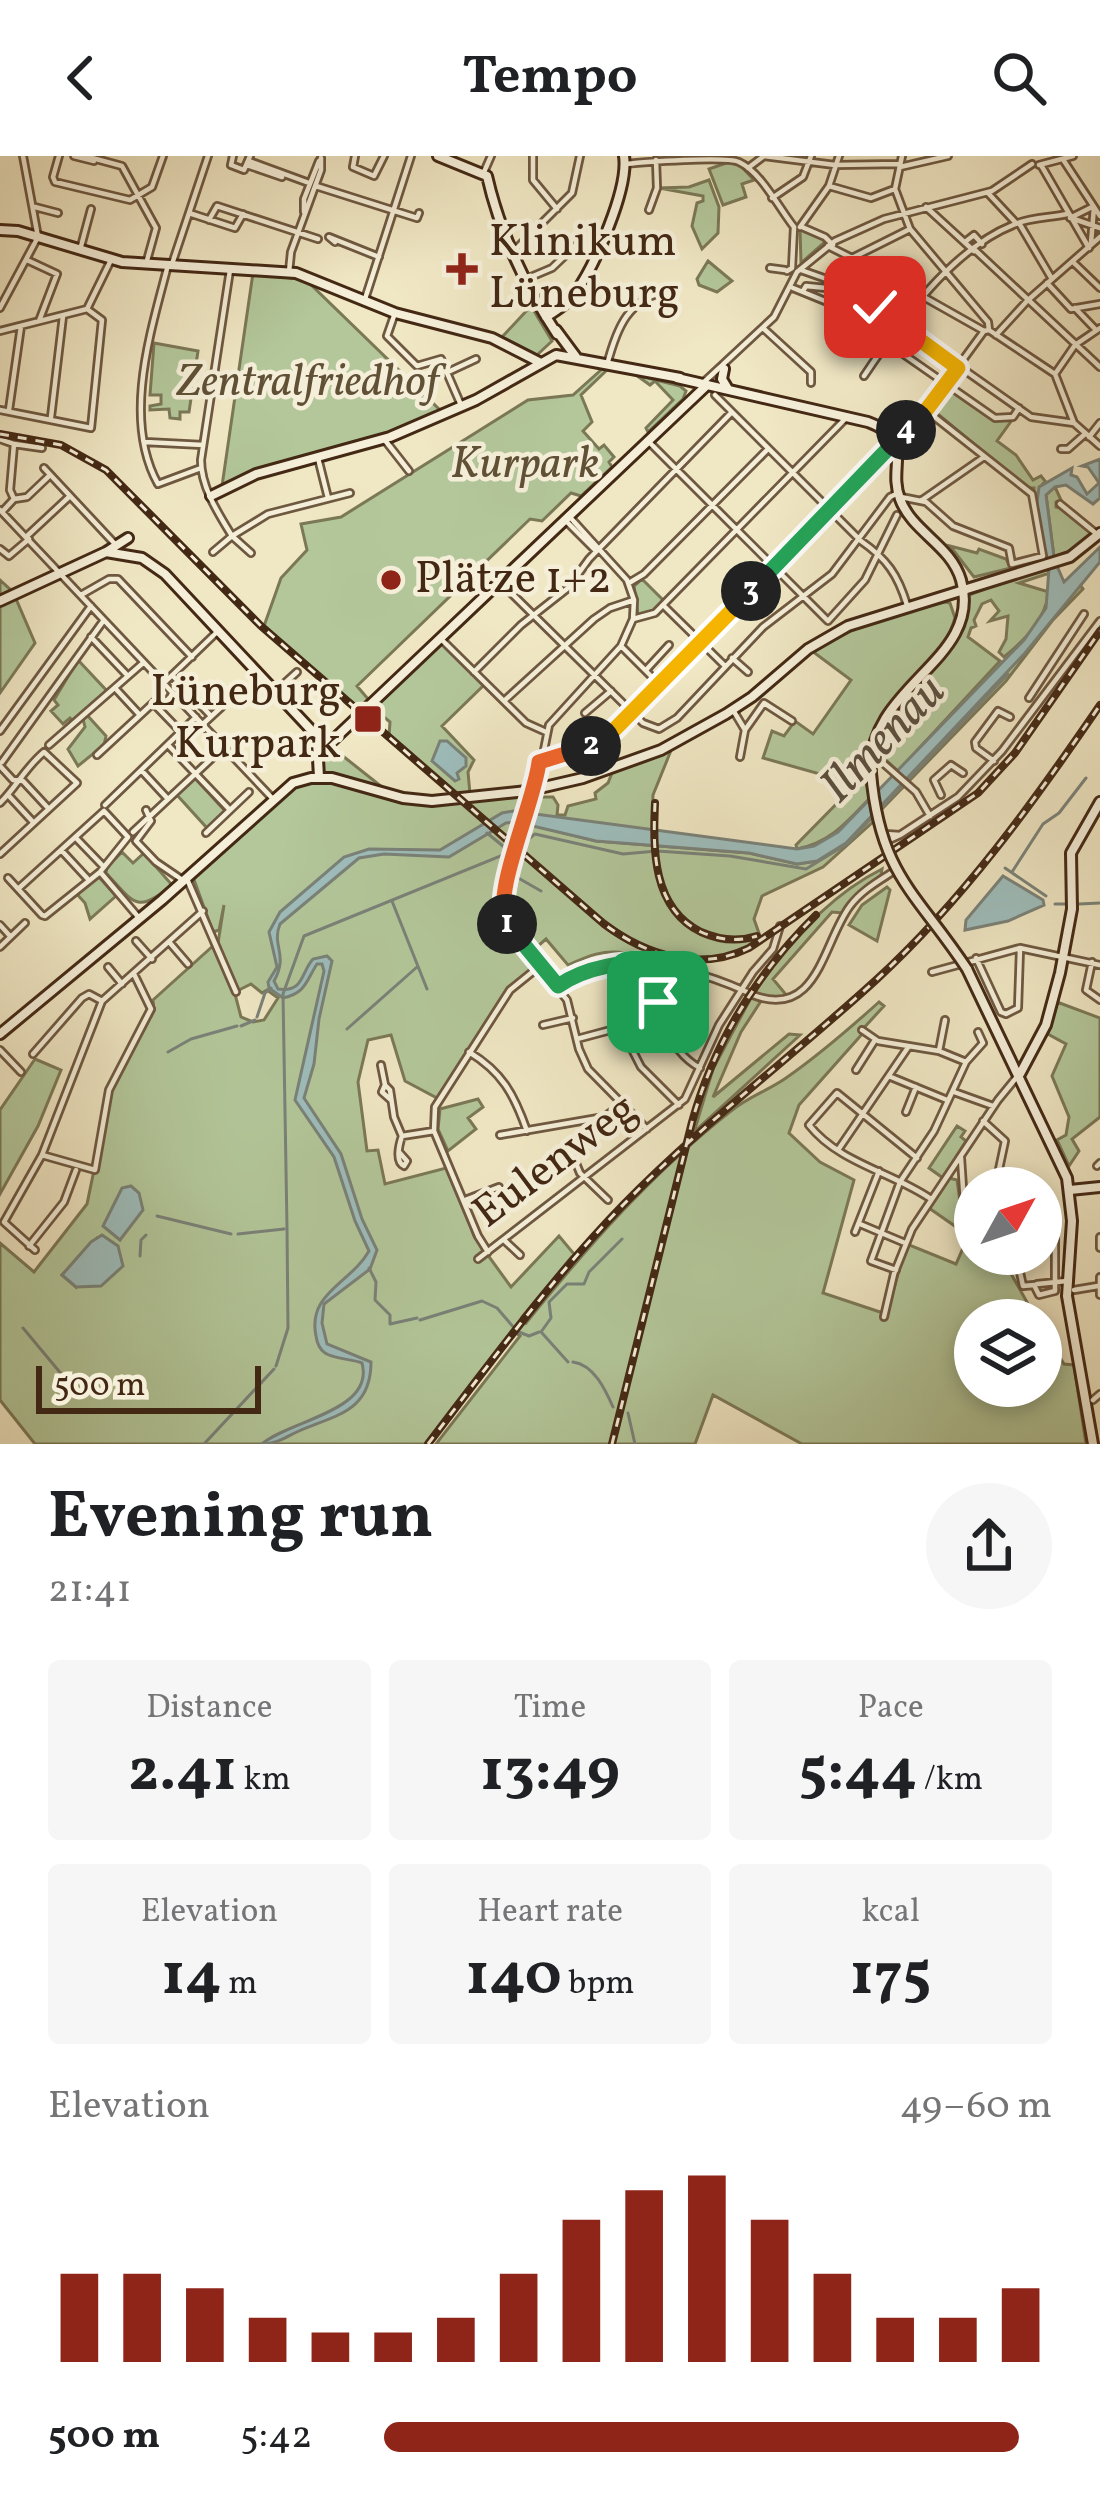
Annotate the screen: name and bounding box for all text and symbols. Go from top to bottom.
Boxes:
text: Tempo [462,41,638,116]
icon: back [48,45,114,111]
icon: search [986,45,1052,111]
place label: Klinikum Lüneburg [489,212,680,327]
marker: Klinikum Lüneburg [446,253,478,285]
pin [824,256,926,358]
icon: check [842,274,908,340]
park label: Zentralfriedhof [175,352,447,415]
pin: 4 [876,400,936,460]
text: 4 [896,407,916,453]
park label: Kurpark [451,434,599,497]
place label: Plätze 1+2 [415,549,611,612]
pin: 3 [721,561,781,621]
marker: Plätze 1+2 [378,567,404,593]
text: 3 [743,568,759,614]
water label: Ilmenau [806,661,962,819]
place label: Lüneburg Kurpark [150,662,341,777]
marker: Lüneburg Kurpark [352,703,384,735]
pin: 2 [561,716,621,776]
text: 2 [582,723,600,769]
pin: 1 [477,894,537,954]
text: 1 [500,901,514,947]
pin [607,951,709,1053]
icon: arrive [625,969,691,1035]
street label: Eulenweg [461,1079,651,1245]
north arrow [954,1167,1062,1275]
map controls [954,1167,1062,1407]
button: layers [954,1299,1062,1407]
scale bar [36,1360,261,1413]
text: 500 m [54,1364,145,1410]
text: Evening run [48,1473,434,1565]
button: share [926,1483,1052,1609]
text: 21:41 [48,1564,132,1618]
text: Distance [146,1686,272,1732]
text: Time [514,1686,586,1732]
text: Pace [858,1686,924,1732]
text: 2.41 [128,1732,237,1815]
text: 13:49 [480,1732,620,1815]
text: 5:44 [798,1732,917,1815]
text: km [237,1758,291,1804]
text: /km [917,1758,983,1804]
text: Elevation [141,1890,278,1936]
text: Heart rate [477,1890,623,1936]
text: kcal [861,1890,920,1936]
text: 14 [161,1936,222,2019]
text: 140 [465,1936,562,2019]
text: 175 [850,1936,931,2019]
text: m [222,1962,257,2008]
text: bpm [562,1962,635,2008]
text: Elevation [48,2080,210,2134]
text: 49–60 m [900,2080,1052,2134]
text: 500 m [48,2410,160,2464]
text: 5:42 [240,2410,312,2464]

